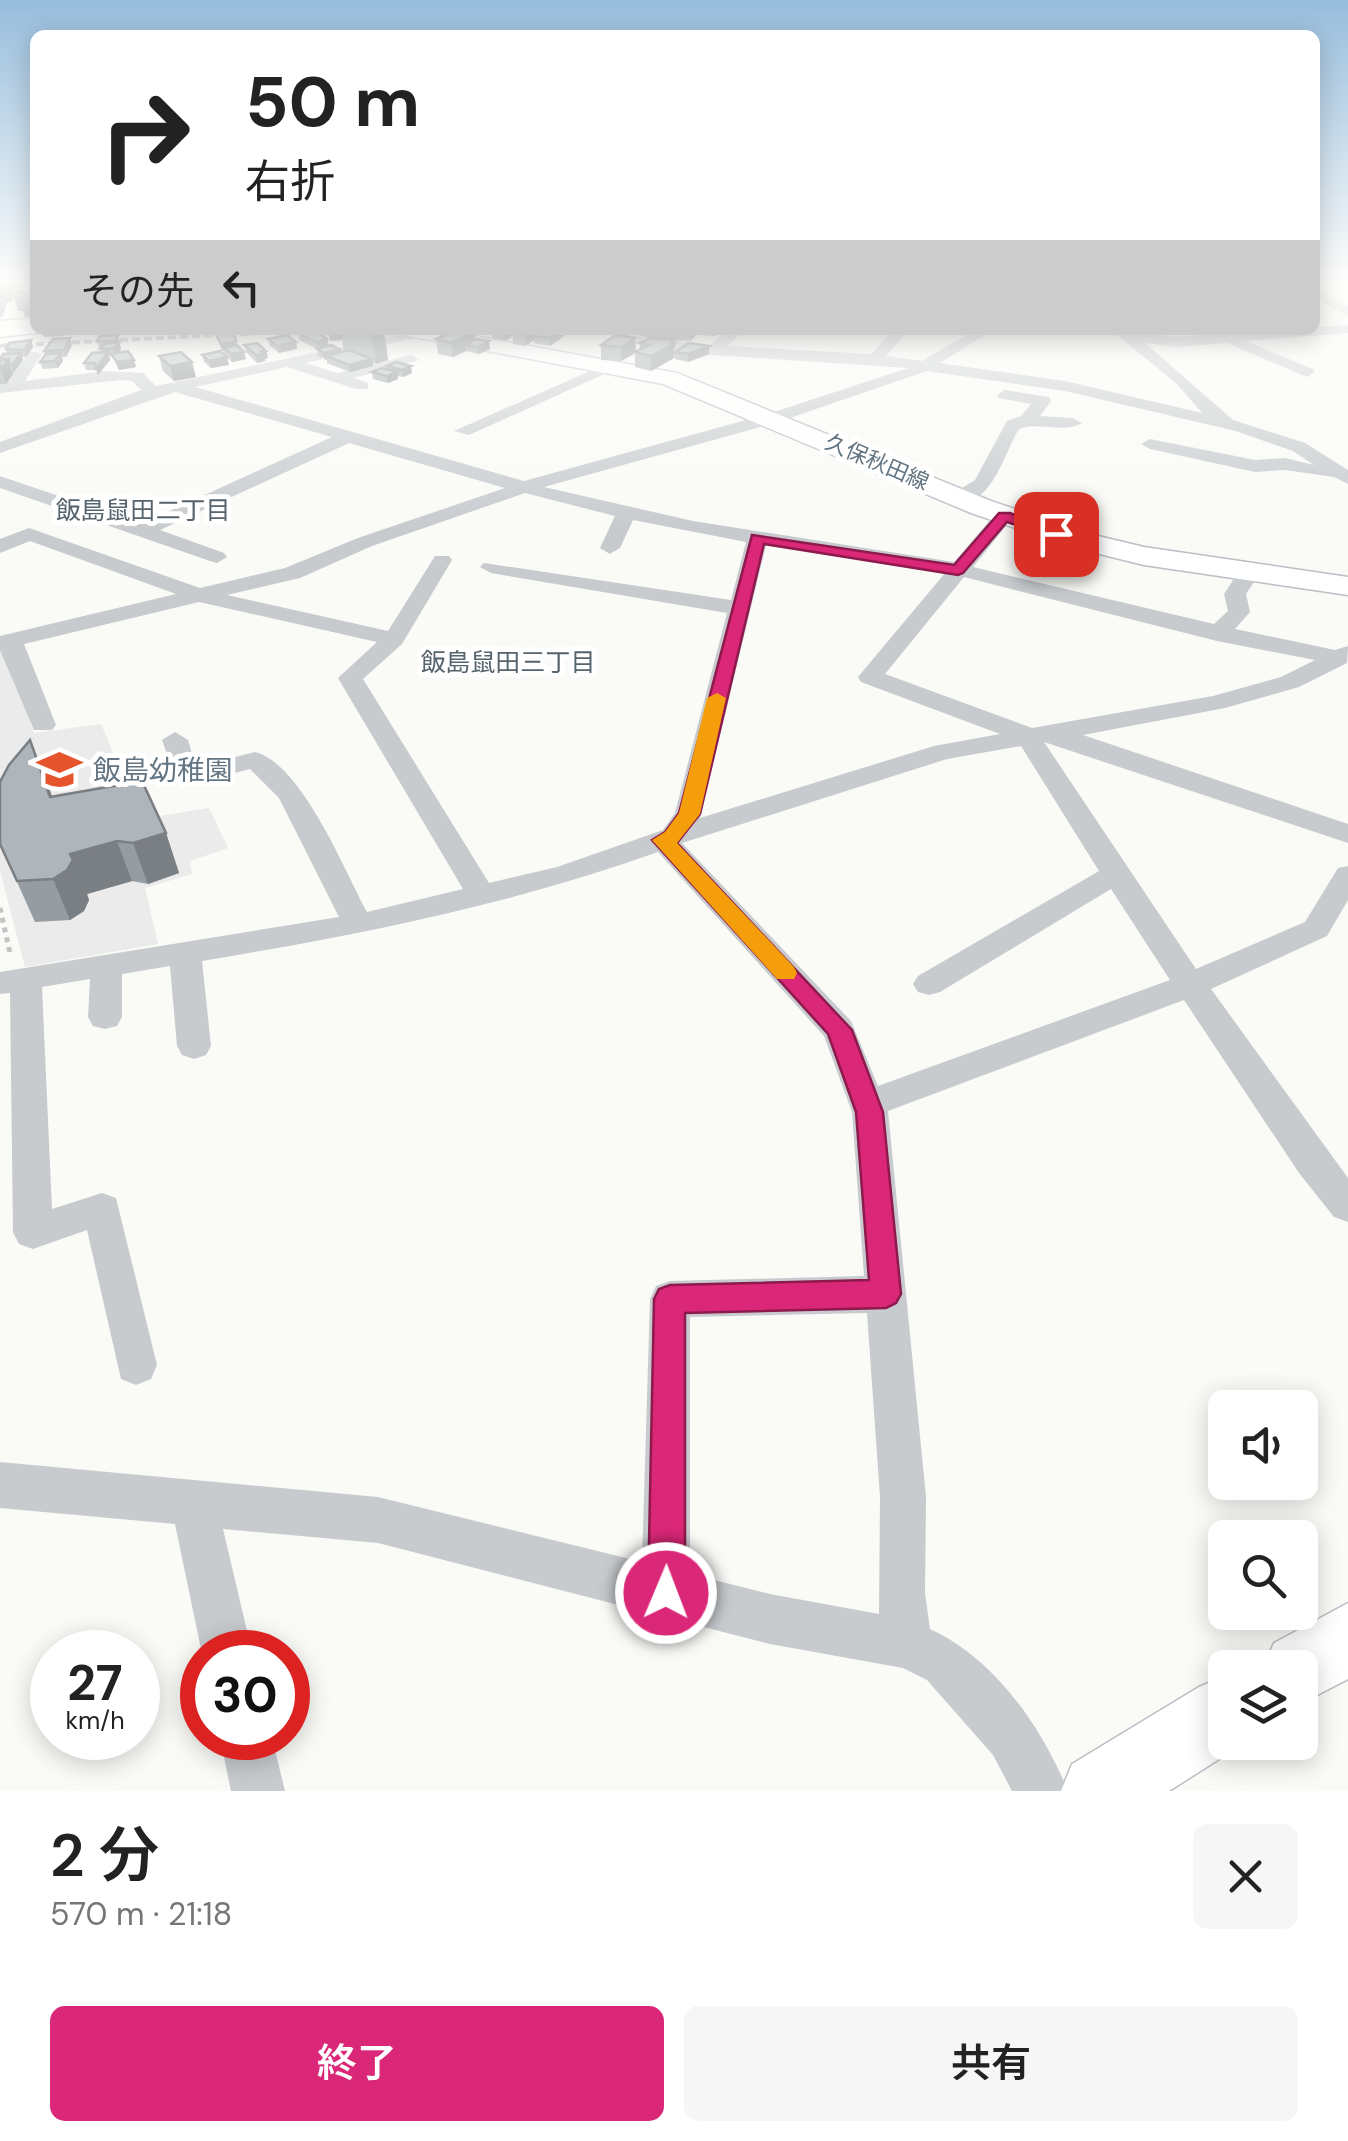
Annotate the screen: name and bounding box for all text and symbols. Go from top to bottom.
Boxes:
text: 50 m [245,57,420,148]
icon: right [80,70,210,200]
text: 右折 [245,152,335,211]
icon: left [214,260,269,315]
text: その先 [80,266,194,316]
street label: 久保秋田線 [821,427,933,497]
pin [1014,492,1099,577]
district label: 飯島鼠田二丁目 [55,494,231,527]
icon: arrive [1029,507,1084,562]
district label: 飯島鼠田三丁目 [420,646,596,679]
school or university icon: 飯島幼稚園 [36,746,84,794]
place label: 飯島幼稚園 [93,752,233,789]
map controls [1208,1390,1318,1760]
button: sound [1208,1390,1318,1500]
button: search [1208,1520,1318,1630]
position arrow [614,1541,718,1645]
speed limit sign: 30 [180,1630,310,1760]
text: 27 [67,1650,123,1716]
button: layers [1208,1650,1318,1760]
text: km/h [65,1704,125,1737]
text: 2 分 [50,1816,159,1895]
button: close [1193,1824,1298,1929]
text: 570 m · 21:18 [50,1893,232,1935]
button: 終了 [50,2006,664,2121]
button: 共有 [684,2006,1298,2121]

